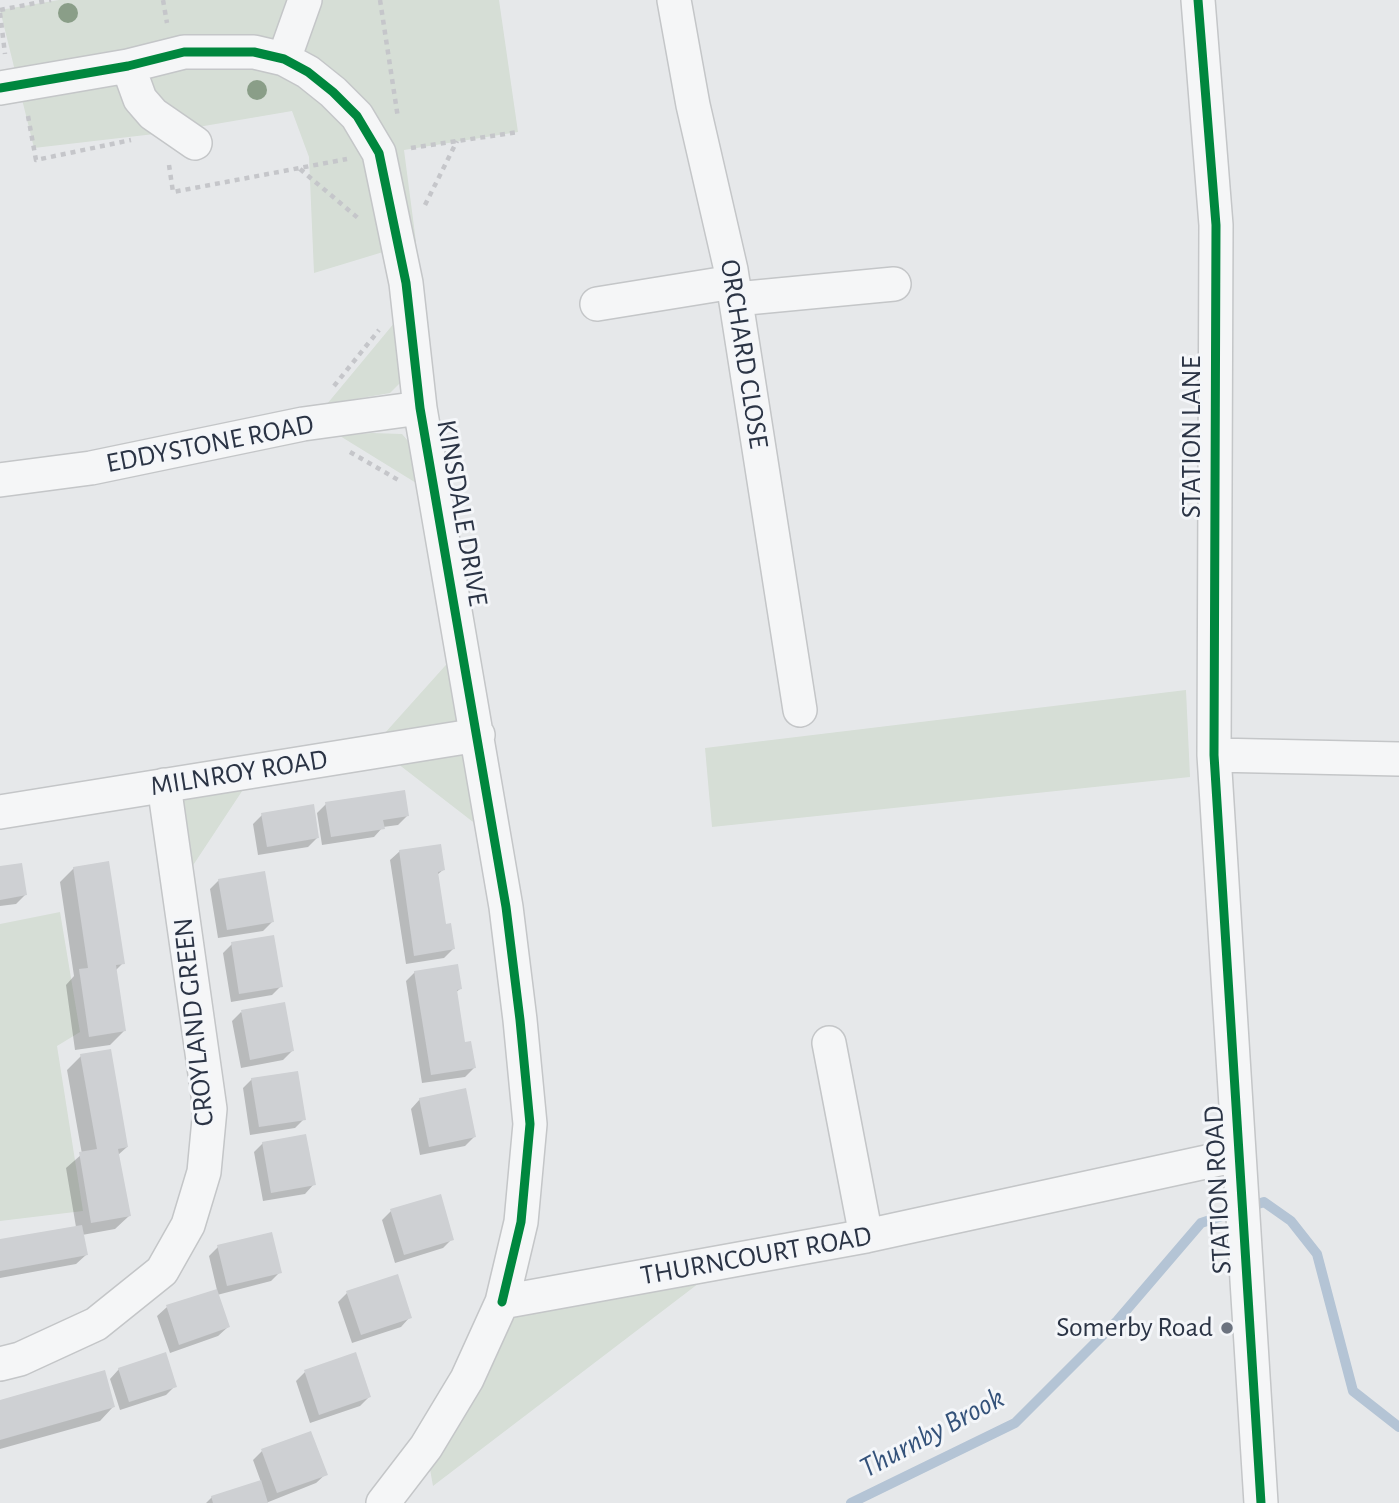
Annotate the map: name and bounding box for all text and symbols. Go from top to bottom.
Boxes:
street label: ORCHARD CLOSE [712,257,776,451]
street label: STATION LANE [1175,356,1209,518]
street label: EDDYSTONE ROAD [103,407,317,481]
street label: KINSDALE DRIVE [429,417,495,609]
street label: MILNROY ROAD [148,742,330,804]
street label: CROYLAND GREEN [166,916,222,1128]
street label: STATION ROAD [1197,1105,1239,1275]
street label: THURNCOURT ROAD [638,1219,874,1293]
place label: Somerby Road [1056,1311,1213,1345]
marker: Somerby Road [1219,1320,1235,1336]
water label: Thurnby Brook [853,1380,1011,1486]

